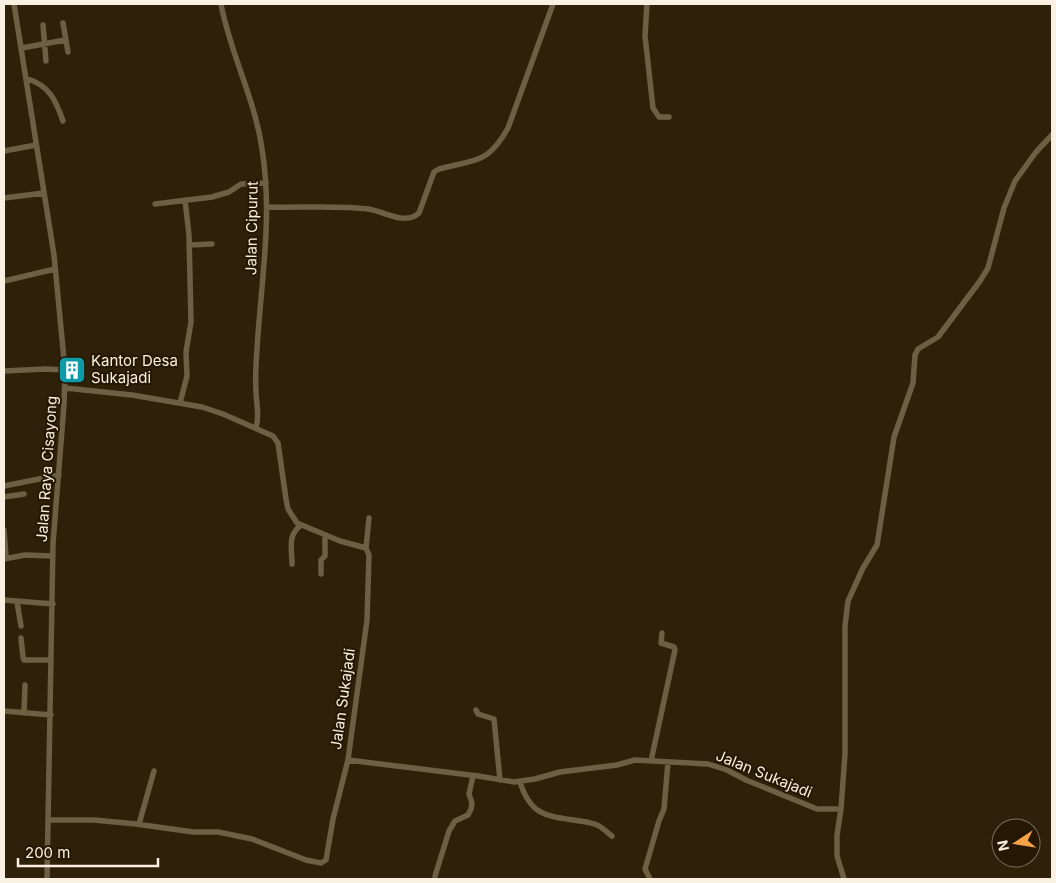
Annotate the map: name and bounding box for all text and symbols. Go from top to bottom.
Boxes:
street label: Jalan Cipurut [241,181,262,275]
place label: Kantor Desa Sukajadi [91,351,178,387]
building icon: Kantor Desa Sukajadi [57,355,87,385]
street label: Jalan Raya Cisayong [32,395,61,543]
street label: Jalan Sukajadi [326,647,359,751]
street label: Jalan Sukajadi [713,746,815,801]
north arrow [991,818,1041,868]
scale bar [18,836,158,868]
text: N [993,839,1012,853]
text: 200 m [25,843,70,862]

